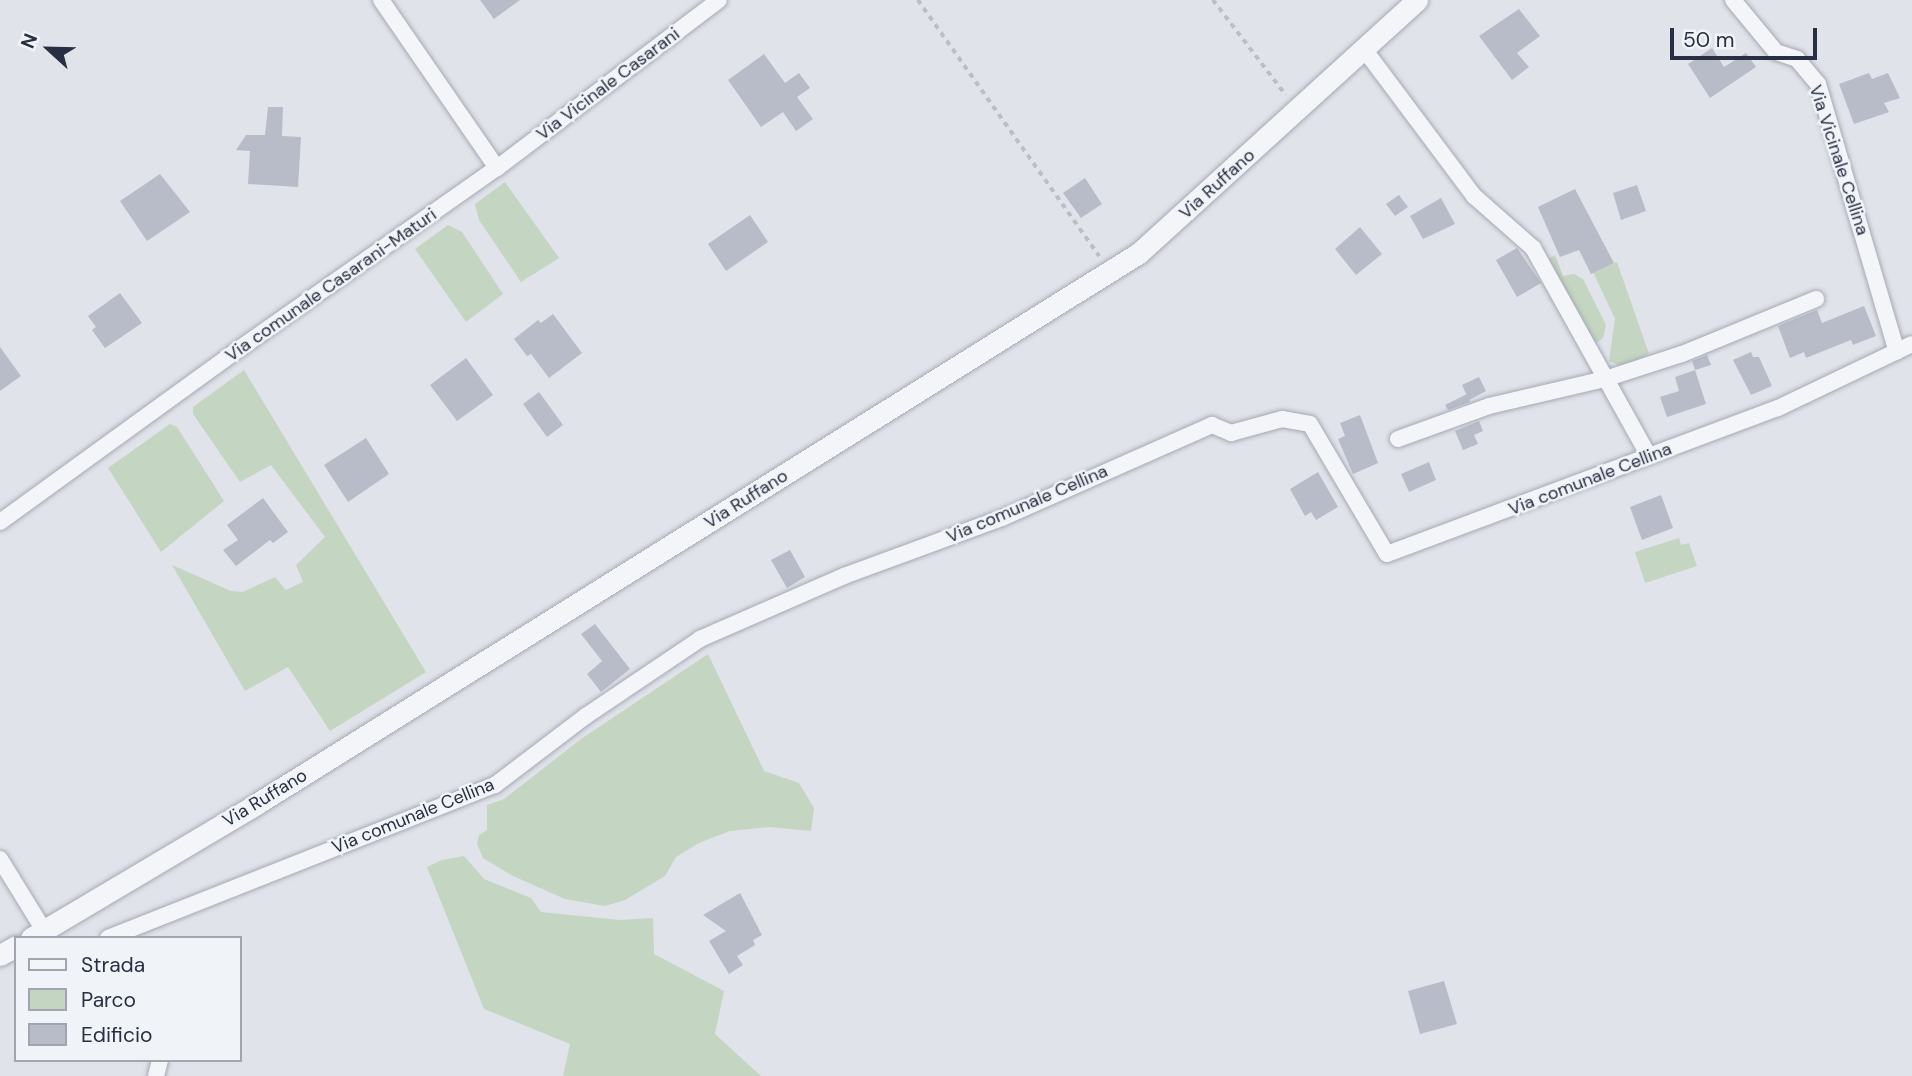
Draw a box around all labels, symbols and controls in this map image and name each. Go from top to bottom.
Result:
north arrow [14,14,84,84]
scale bar [1674,14,1821,58]
street label: Via Vicinale Casarani [532,23,684,145]
text: 50 m [1683,26,1734,54]
text: N [15,30,43,52]
street label: Via Vicinale Cellina [1805,82,1873,238]
street label: Via Ruffano [1175,144,1259,224]
street label: Via comunale Casarani-Maturi [221,204,441,366]
street label: Via comunale Cellina [1505,438,1675,520]
street label: Via comunale Cellina [943,460,1111,548]
street label: Via Ruffano [700,465,792,533]
street label: Via Ruffano [219,764,311,832]
street label: Via comunale Cellina [329,774,497,858]
legend [14,936,242,1062]
text: Strada [81,951,145,979]
text: Parco [81,986,136,1014]
text: Edificio [81,1021,152,1049]

